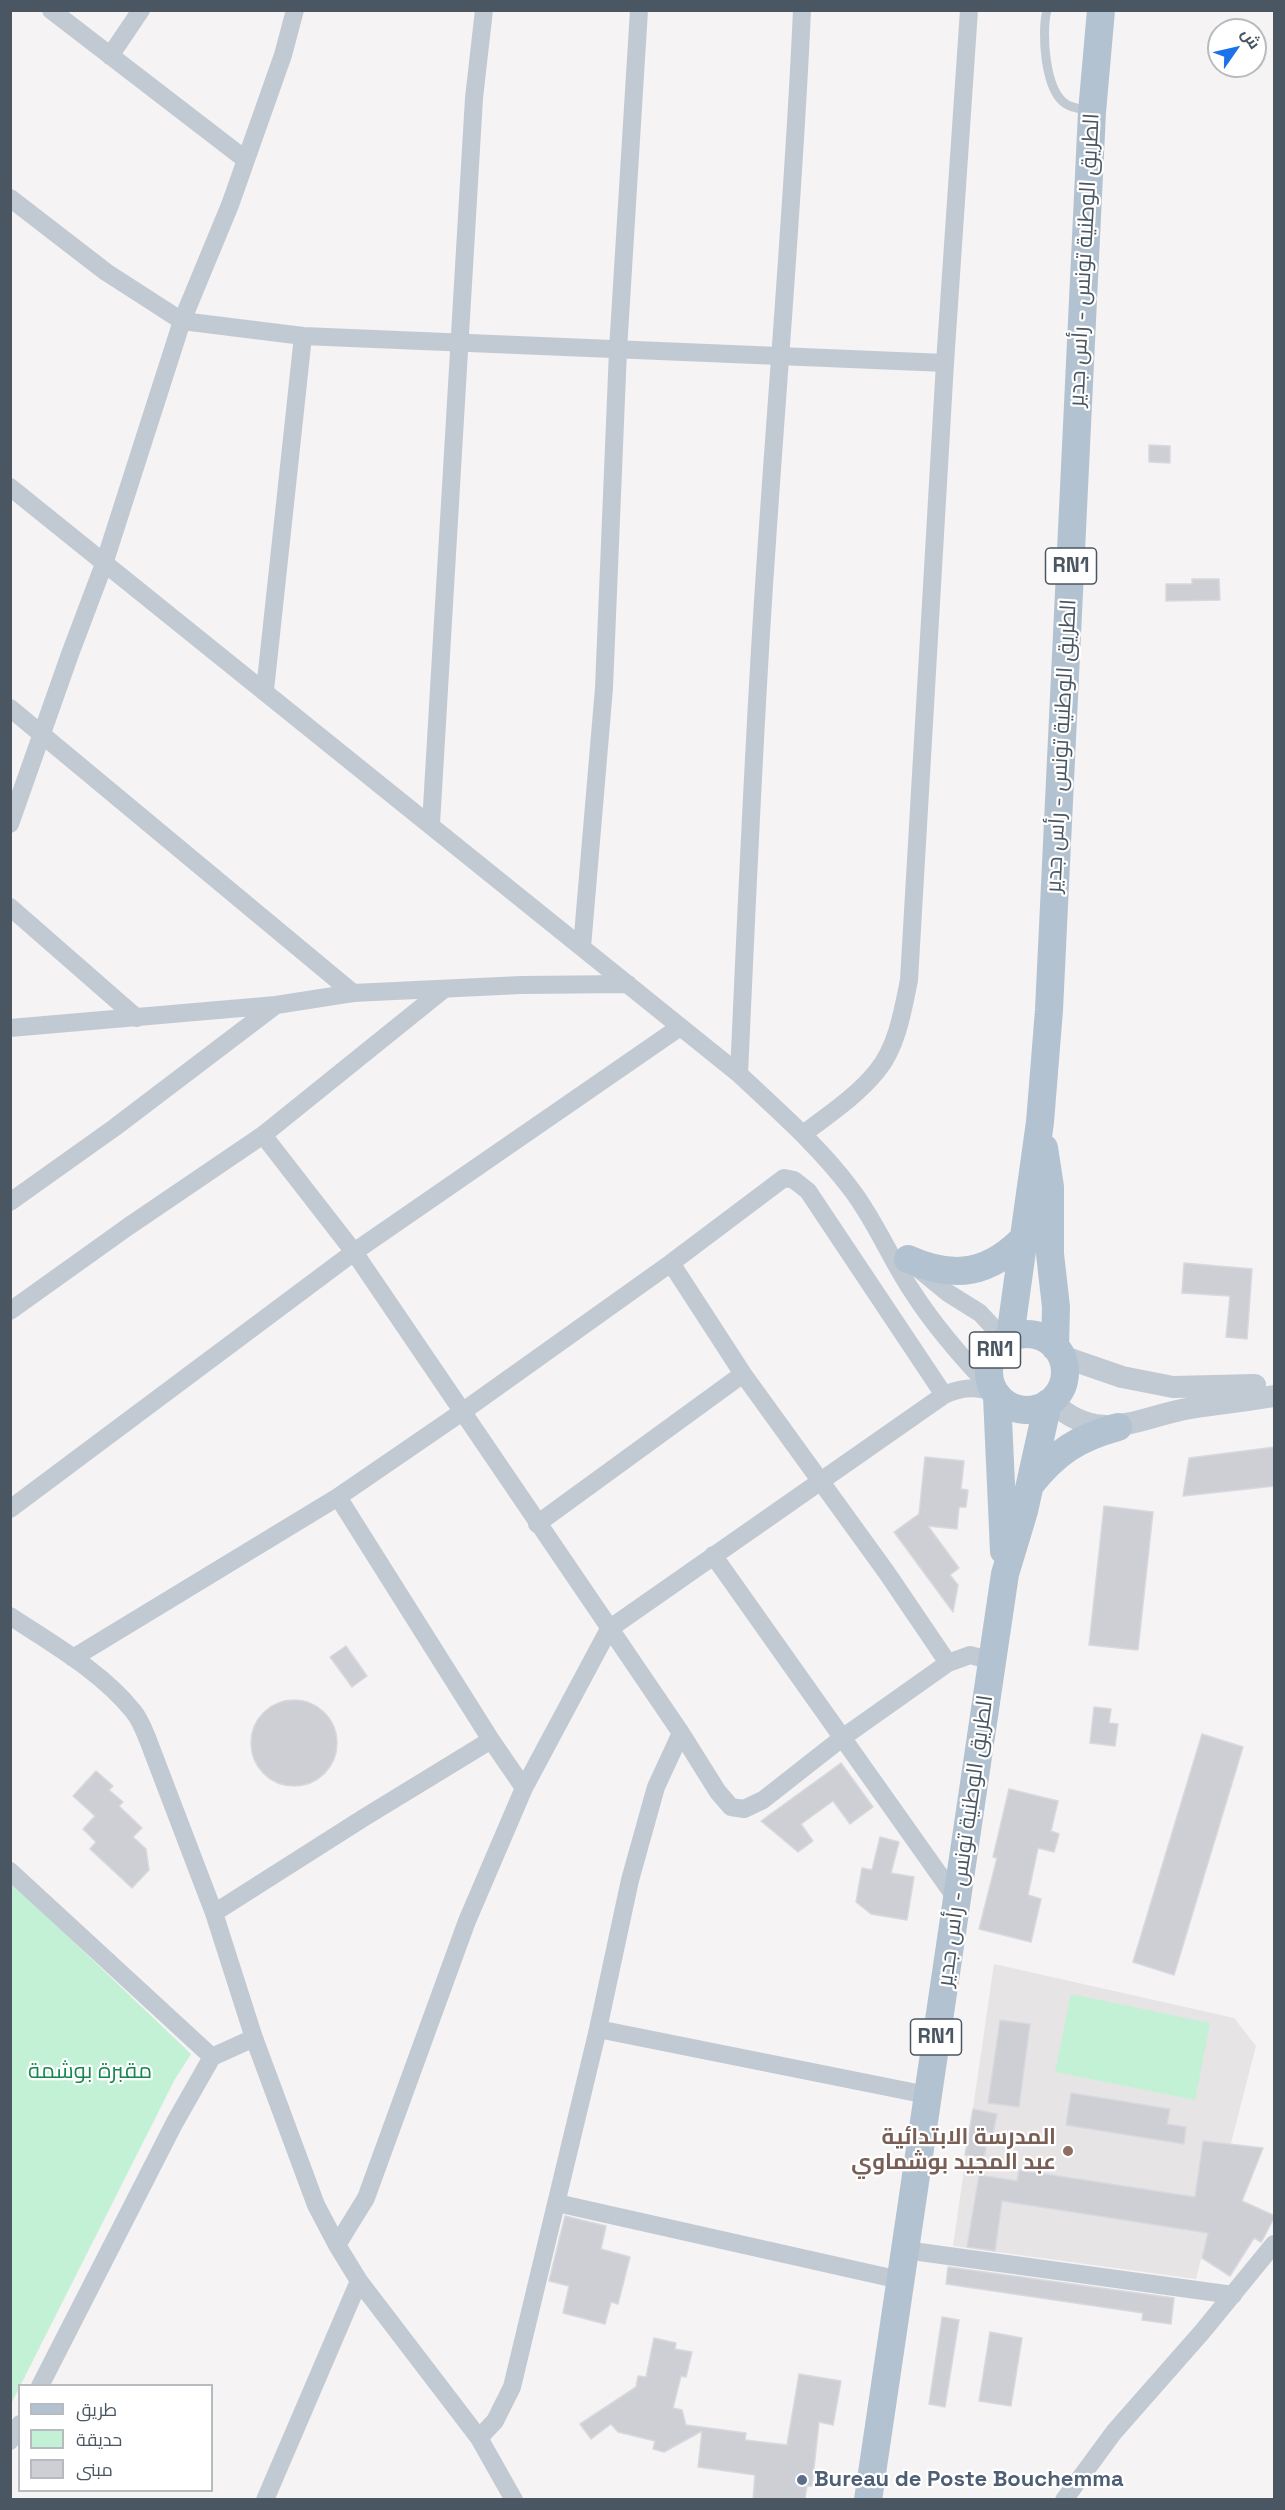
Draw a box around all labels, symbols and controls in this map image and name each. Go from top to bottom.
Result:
north arrow [1207,18,1267,78]
text: ش [1236,24,1265,53]
street label: الطريق الوطنية تونس - رأس جدير [1064,112,1106,408]
road number: RN1 [1046,548,1096,584]
street label: الطريق الوطنية تونس - رأس جدير [1041,598,1083,894]
road number: RN1 [970,1332,1020,1368]
street label: الطريق الوطنية تونس - رأس جدير [932,1694,1000,1988]
road number: RN1 [910,2019,962,2055]
park label: مقبرة بوشمة [28,2059,152,2085]
place label: المدرسة الابتدائية عبد المجيد بوشماوي [851,2125,1056,2176]
marker: المدرسة الابتدائية عبد المجيد بوشماوي [1061,2144,1075,2158]
legend [18,2384,213,2492]
text: طريق [76,2398,117,2421]
text: حديقة [76,2428,122,2451]
text: مبنى [76,2458,113,2481]
place label: Bureau de Poste Bouchemma [814,2467,1124,2493]
marker: Bureau de Poste Bouchemma [795,2473,809,2487]

